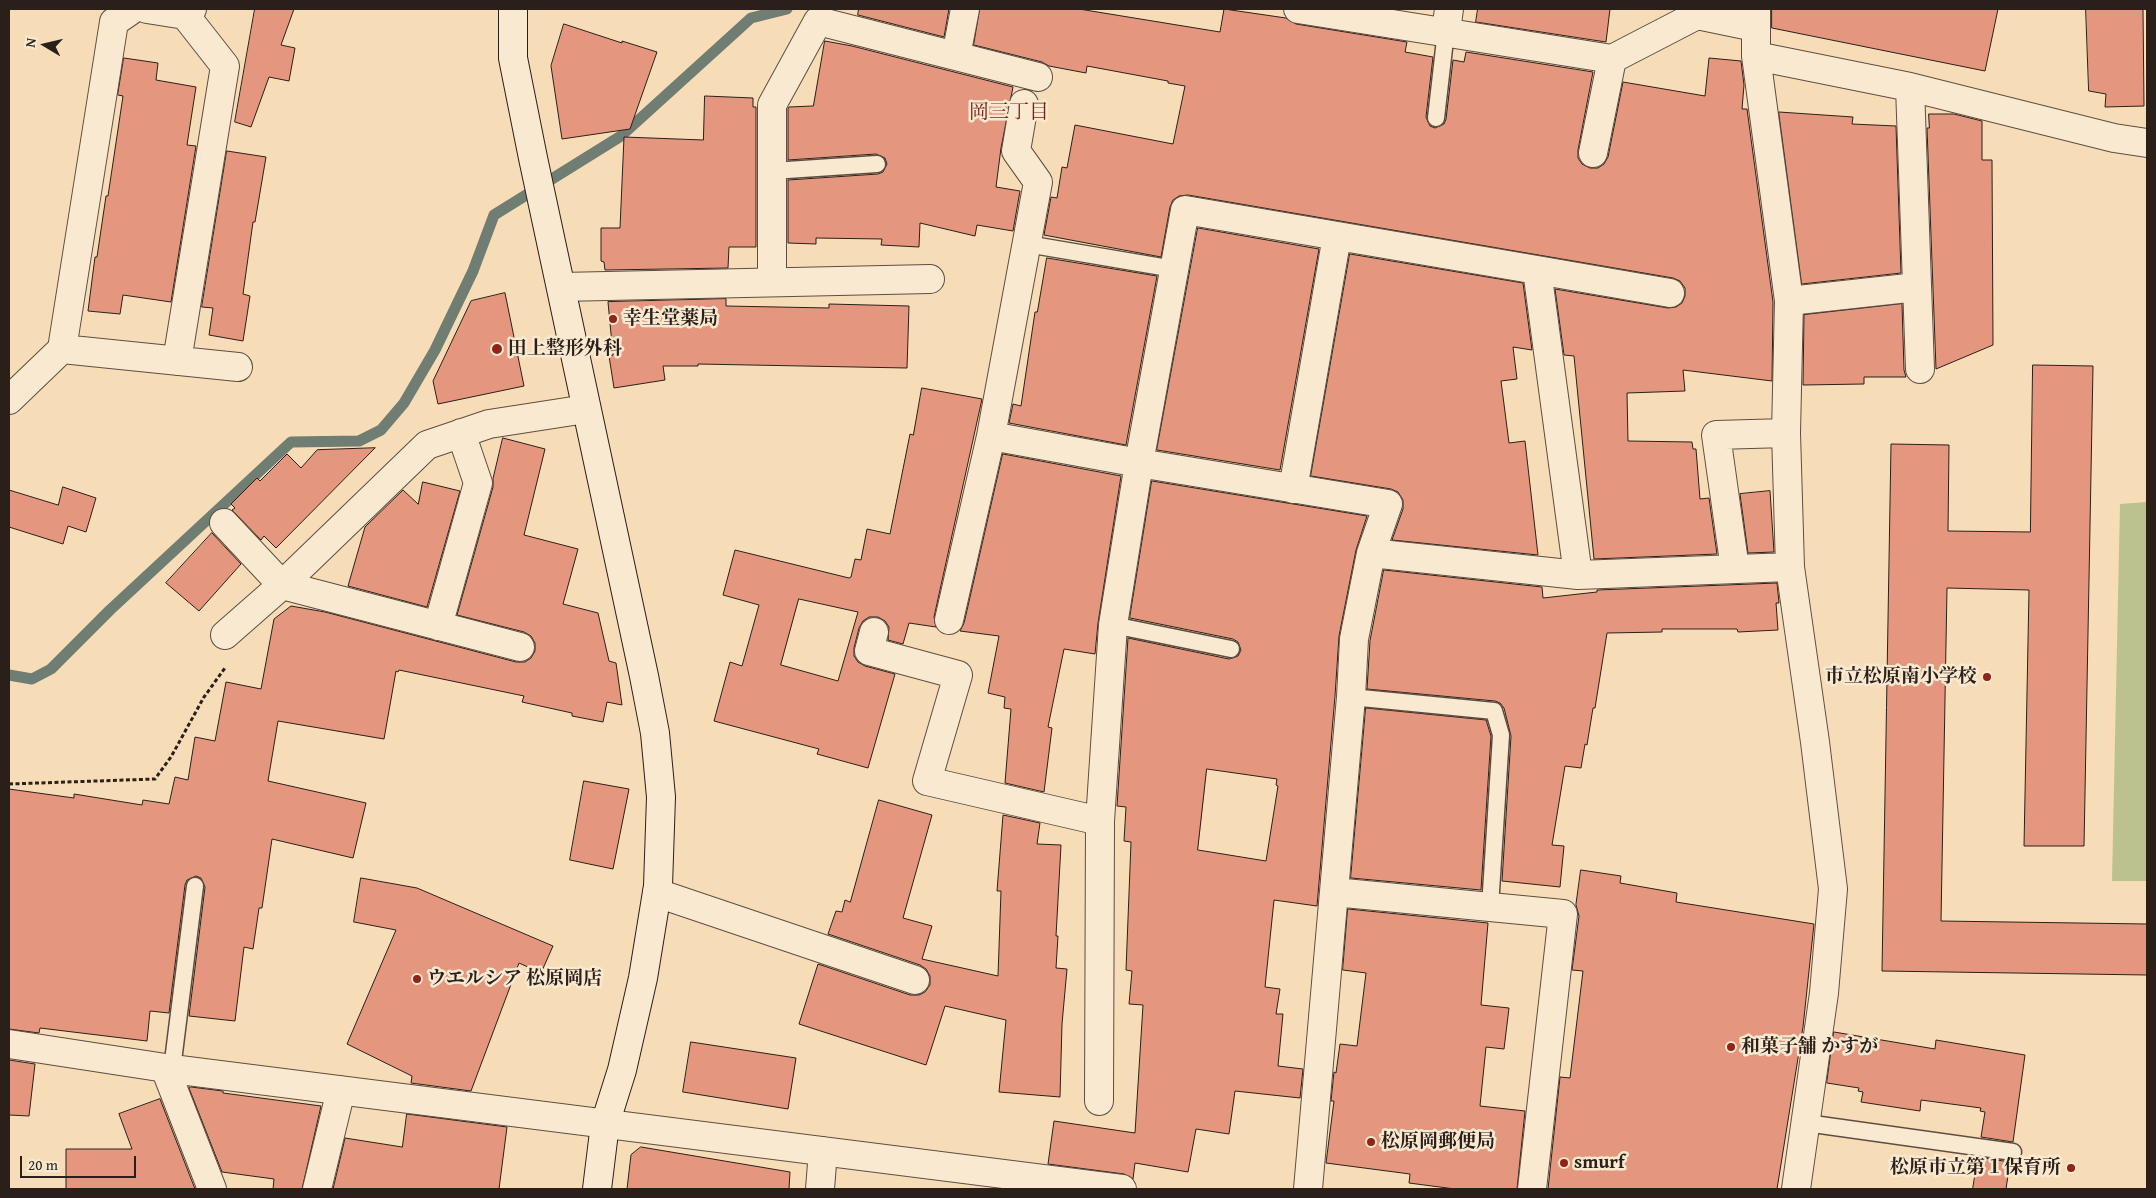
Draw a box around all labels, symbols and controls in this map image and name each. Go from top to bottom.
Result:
north arrow [20,20,70,70]
text: N [20,36,41,49]
district label: 岡三丁目 [969,101,1049,125]
place label: 幸生堂薬局 [623,308,718,330]
marker: 幸生堂薬局 [607,313,619,325]
place label: 田上整形外科 [508,338,622,360]
marker: 田上整形外科 [490,342,504,356]
place label: 市立松原南小学校 [1825,666,1977,688]
marker: 市立松原南小学校 [1981,671,1993,683]
place label: ウエルシア 松原岡店 [427,968,602,990]
marker: ウエルシア 松原岡店 [411,973,423,985]
place label: 和菓子舗 かすが [1741,1036,1878,1058]
marker: 和菓子舗 かすが [1725,1041,1737,1053]
place label: 松原岡郵便局 [1381,1131,1495,1153]
marker: 松原岡郵便局 [1365,1136,1377,1148]
scale bar [22,1146,139,1178]
place label: smurf [1574,1152,1625,1174]
text: 20 m [28,1154,58,1175]
marker: smurf [1558,1157,1570,1169]
place label: 松原市立第１保育所 [1890,1157,2061,1179]
marker: 松原市立第１保育所 [2065,1162,2077,1174]

